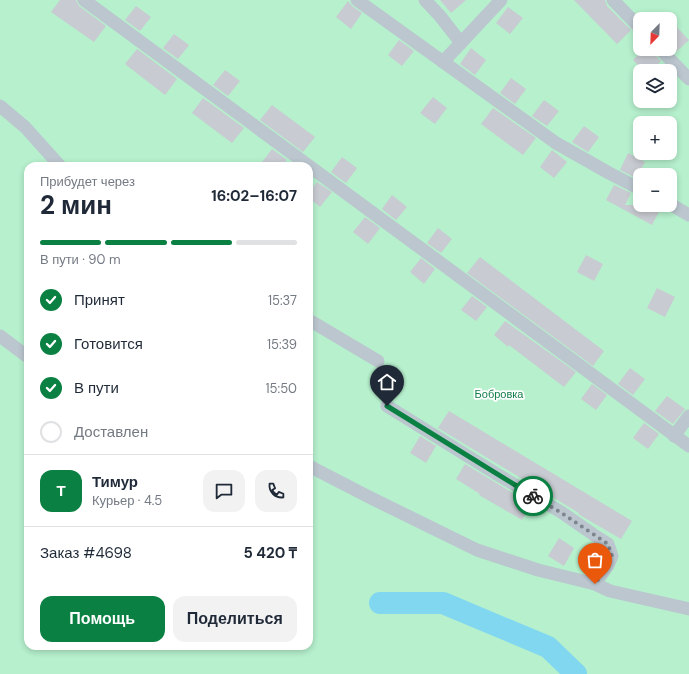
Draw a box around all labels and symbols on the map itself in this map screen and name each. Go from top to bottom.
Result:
north arrow [633,12,677,56]
pin [370,365,404,406]
park label: Бобровка [475,387,524,401]
courier [513,476,553,516]
pin [578,543,612,584]

